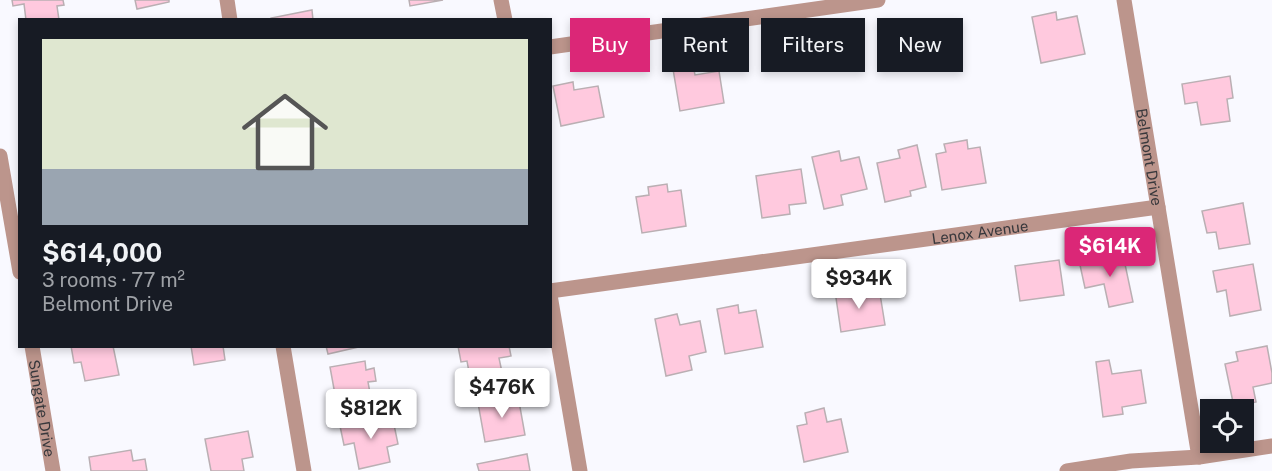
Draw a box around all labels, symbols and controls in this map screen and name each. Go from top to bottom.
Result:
chip: Buy [570,18,650,72]
chip: Rent [662,18,749,72]
chip: Filters [761,18,865,72]
chip: New [877,18,963,72]
icon: home [231,78,339,186]
street label: Belmont Drive [1133,107,1166,207]
street label: Lenox Avenue [931,217,1029,247]
pin: $614K [1068,227,1152,278]
text: $614K [1079,234,1141,258]
text: $614,000 [42,237,162,268]
pin: $934K [817,259,901,310]
text: $934K [825,266,893,290]
text: 3 rooms · 77 m² [42,268,185,292]
text: Belmont Drive [42,292,173,316]
street label: Sungate Drive [26,358,59,458]
pin: $476K [460,368,544,419]
text: $476K [469,375,535,399]
pin: $812K [329,389,413,440]
text: $812K [340,396,402,420]
map controls [1200,399,1254,453]
button: locate [1200,399,1254,453]

